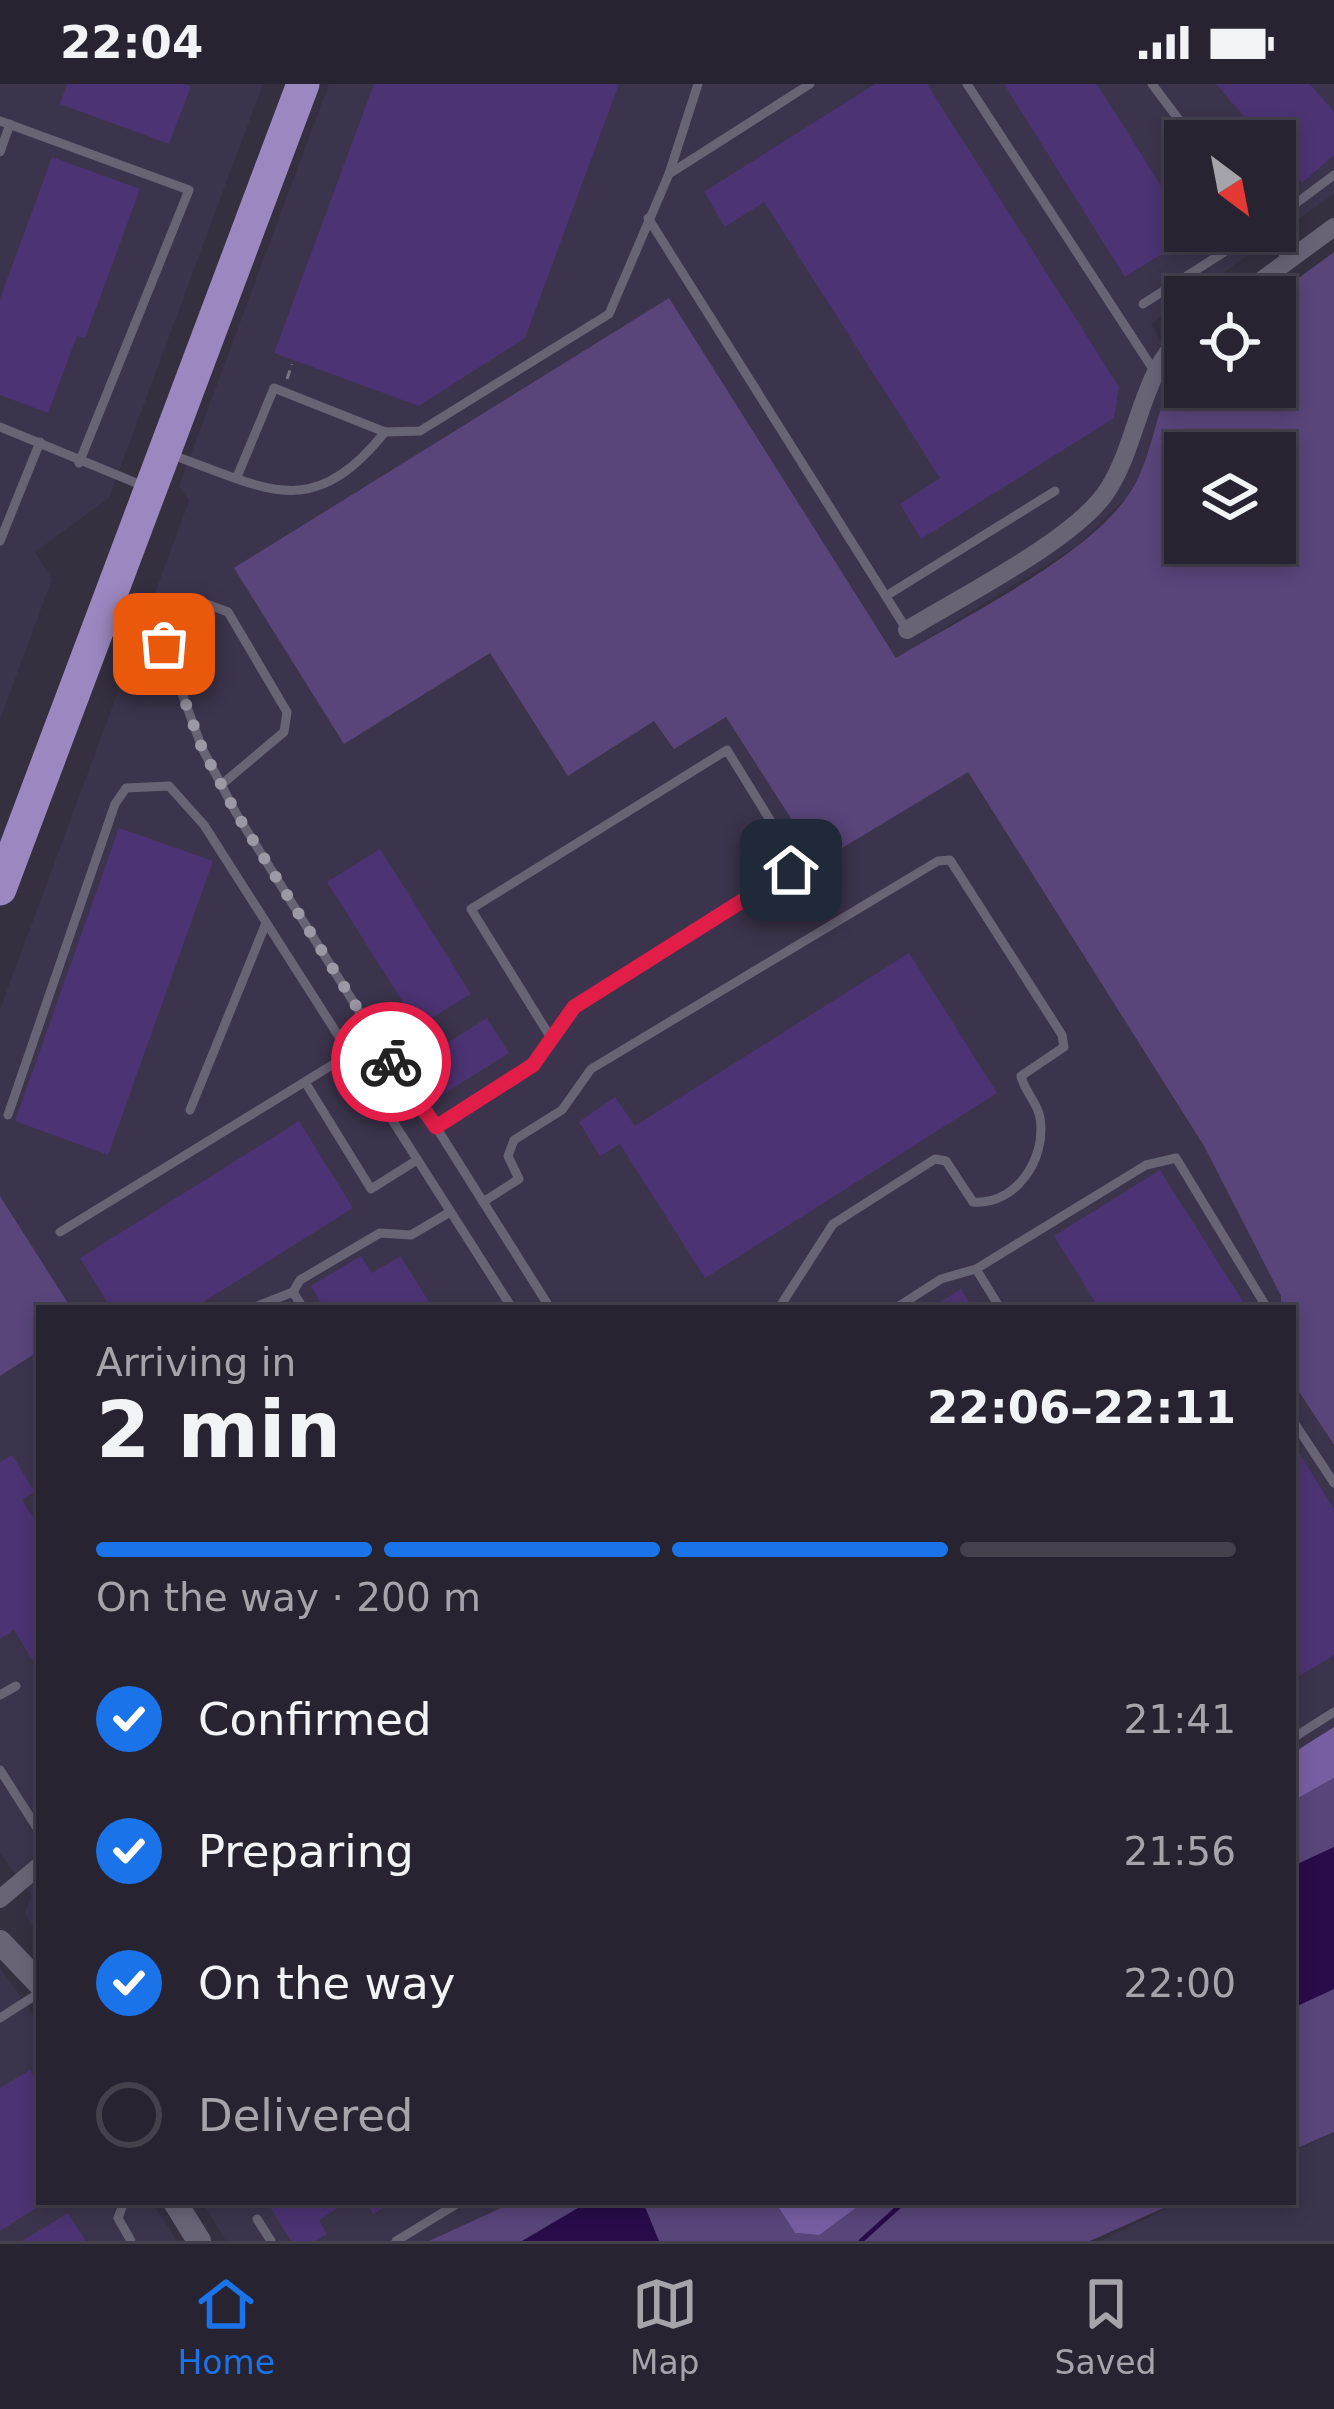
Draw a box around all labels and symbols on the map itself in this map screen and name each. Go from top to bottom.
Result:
north arrow [1164,120,1296,252]
pin [113,593,215,695]
pin [740,819,842,921]
courier [331,1002,451,1122]

